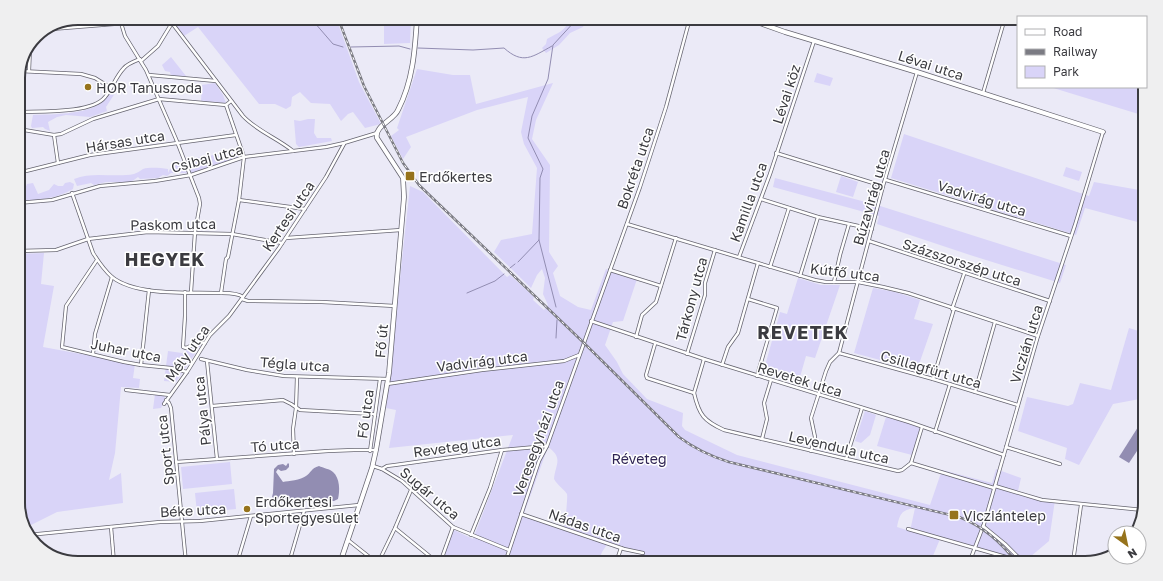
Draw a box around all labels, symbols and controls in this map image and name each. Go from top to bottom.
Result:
legend [1017,16,1147,88]
text: Road [1053,24,1082,39]
text: Railway [1053,44,1098,59]
street label: Lévai utca [896,46,966,84]
street label: Lévai köz [768,62,804,126]
text: Park [1053,64,1079,79]
place label: HOR Tanuszoda [96,79,202,96]
marker: HOR Tanuszoda [83,82,93,92]
street label: Bokréta utca [613,125,657,211]
street label: Hársas utca [84,126,166,156]
street label: Csibaj utca [169,140,245,176]
street label: Búzavirág utca [849,147,893,247]
street label: Kamilla utca [726,160,770,244]
place label: Erdőkertes [419,168,493,185]
marker: Erdőkertes [404,170,416,182]
street label: Vadvirág utca [936,176,1028,220]
street label: Kertesi utca [258,178,318,254]
street label: Paskom utca [130,215,216,233]
street label: Százszorszép utca [900,235,1024,289]
district label: HEGYEK [125,248,205,270]
street label: Tárkony utca [672,255,710,343]
street label: Kútfő utca [809,259,881,285]
street label: Viczián utca [1006,303,1046,385]
street label: Mély utca [161,321,213,385]
district label: REVETEK [757,321,849,343]
street label: Fő út [371,323,391,359]
street label: Juhar utca [89,335,163,365]
street label: Csillagfürt utca [879,346,983,392]
street label: Vadvirág utca [436,347,528,375]
street label: Tégla utca [260,353,330,375]
street label: Revetek utca [756,358,844,400]
street label: Pálya utca [190,376,214,446]
street label: Veresegyházi utca [509,377,567,499]
street label: Fő utca [353,388,377,440]
street label: Sport utca [153,414,177,486]
street label: Levendula utca [787,427,891,467]
street label: Reveteg utca [412,431,502,461]
street label: Tó utca [250,435,300,455]
park label: Réveteg [611,450,667,467]
street label: Sugár utca [397,463,463,523]
place label: Erdőkertesi Sportegyesület [255,493,359,526]
street label: Béke utca [159,500,227,520]
marker: Erdőkertesi Sportegyesület [242,504,252,514]
street label: Nádas utca [546,505,624,545]
place label: Vicziántelep [963,507,1046,524]
marker: Vicziántelep [948,509,960,521]
north arrow [1107,525,1147,565]
text: N [1126,546,1140,562]

